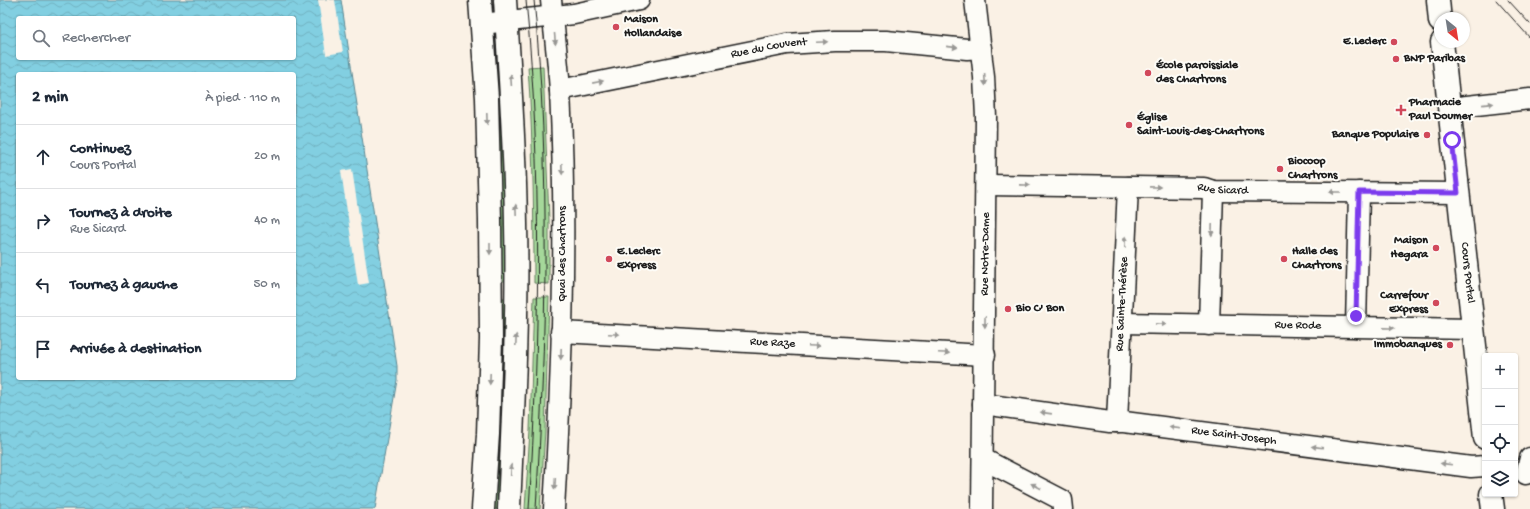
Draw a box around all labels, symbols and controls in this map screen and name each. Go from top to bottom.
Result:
north arrow [1434,12,1470,48]
place label: Maison Hollandaise [624,13,682,41]
search box [16,16,296,60]
marker: Maison Hollandaise [611,22,621,32]
icon: search [30,27,52,49]
text: Rechercher [62,29,130,47]
one-way arrow [551,33,558,45]
place label: E.Leclerc [1342,35,1387,49]
street label: Rue du Couvent [730,36,808,62]
marker: E.Leclerc [1389,37,1399,47]
one-way arrow [816,38,828,45]
one-way arrow [946,44,958,50]
place label: BNP Paribas [1403,52,1466,66]
marker: BNP Paribas [1391,54,1401,64]
place label: École paroissiale des Chartrons [1155,59,1239,87]
marker: École paroissiale des Chartrons [1143,68,1153,78]
one-way arrow [507,74,514,86]
one-way arrow [981,74,988,86]
one-way arrow [592,78,604,84]
text: 2 min [32,88,68,108]
text: À pied · 110 m [205,91,280,106]
place label: Pharmacie Paul Doumer [1408,96,1474,124]
one-way arrow [1482,100,1494,107]
marker: Pharmacie Paul Doumer [1396,105,1406,115]
place label: Église Saint-Louis-des-Chartrons [1136,111,1265,139]
one-way arrow [484,113,491,125]
marker: Église Saint-Louis-des-Chartrons [1124,120,1134,130]
place label: Banque Populaire [1331,128,1420,142]
marker: Banque Populaire [1422,130,1432,140]
route start [1443,131,1461,149]
text: Continuez [70,140,131,158]
icon: ahead [32,146,54,168]
text: 20 m [254,149,280,164]
place label: Biocoop Chartrons [1287,155,1338,183]
text: Cours Portal [70,158,136,173]
one-way arrow [559,163,565,176]
marker: Biocoop Chartrons [1275,164,1285,174]
street label: Rue Sicard [1197,181,1249,199]
one-way arrow [1019,182,1032,188]
one-way arrow [1149,184,1162,190]
one-way arrow [1328,189,1341,195]
one-way arrow [513,203,519,216]
text: Tournez à droite [70,204,172,222]
street label: Quai des Chartrons [556,206,570,302]
icon: right [32,210,54,232]
street label: Rue Notre-Dame [978,211,994,296]
text: 40 m [254,213,280,228]
text: Rue Sicard [70,222,125,237]
one-way arrow [1209,224,1215,237]
place label: Maison Hegara [1391,234,1429,262]
one-way arrow [1122,236,1129,248]
street label: Cours Portal [1457,241,1477,304]
one-way arrow [487,243,493,256]
marker: Maison Hegara [1431,243,1441,253]
place label: E.Leclerc Express [616,245,661,273]
place label: Halle des Chartrons [1291,245,1342,273]
marker: E.Leclerc Express [604,254,614,264]
marker: Halle des Chartrons [1279,254,1289,264]
street label: Rue Sainte-Thérèse [1113,256,1132,352]
icon: left [32,274,54,296]
text: Tournez à gauche [70,276,178,294]
text: 50 m [253,277,280,292]
place label: Carrefour Express [1379,289,1430,317]
marker: Carrefour Express [1431,298,1441,308]
place label: Bio C' Bon [1015,302,1065,316]
marker: Bio C' Bon [1003,304,1013,314]
route end [1347,307,1365,325]
one-way arrow [982,316,988,329]
street label: Rue Rode [1274,319,1322,333]
one-way arrow [1155,321,1168,327]
one-way arrow [1383,324,1395,331]
one-way arrow [608,331,620,338]
one-way arrow [513,333,519,346]
street label: Rue Raze [750,335,797,352]
icon: arrive [32,338,54,360]
place label: Immobanques [1374,338,1443,352]
text: Arrivée à destination [70,340,201,358]
marker: Immobanques [1445,340,1455,350]
one-way arrow [808,342,820,349]
one-way arrow [558,348,564,361]
one-way arrow [938,349,950,356]
map controls [1482,353,1518,497]
button: + [1482,353,1518,389]
one-way arrow [487,373,493,386]
button: − [1482,389,1518,425]
one-way arrow [1040,410,1052,416]
street label: Rue Saint-Joseph [1190,424,1278,449]
one-way arrow [1169,425,1181,431]
button: locate [1482,425,1518,461]
one-way arrow [1311,444,1323,450]
one-way arrow [1440,461,1452,467]
button: layers [1482,461,1518,497]
one-way arrow [507,464,514,476]
one-way arrow [552,478,559,490]
one-way arrow [1030,483,1041,490]

